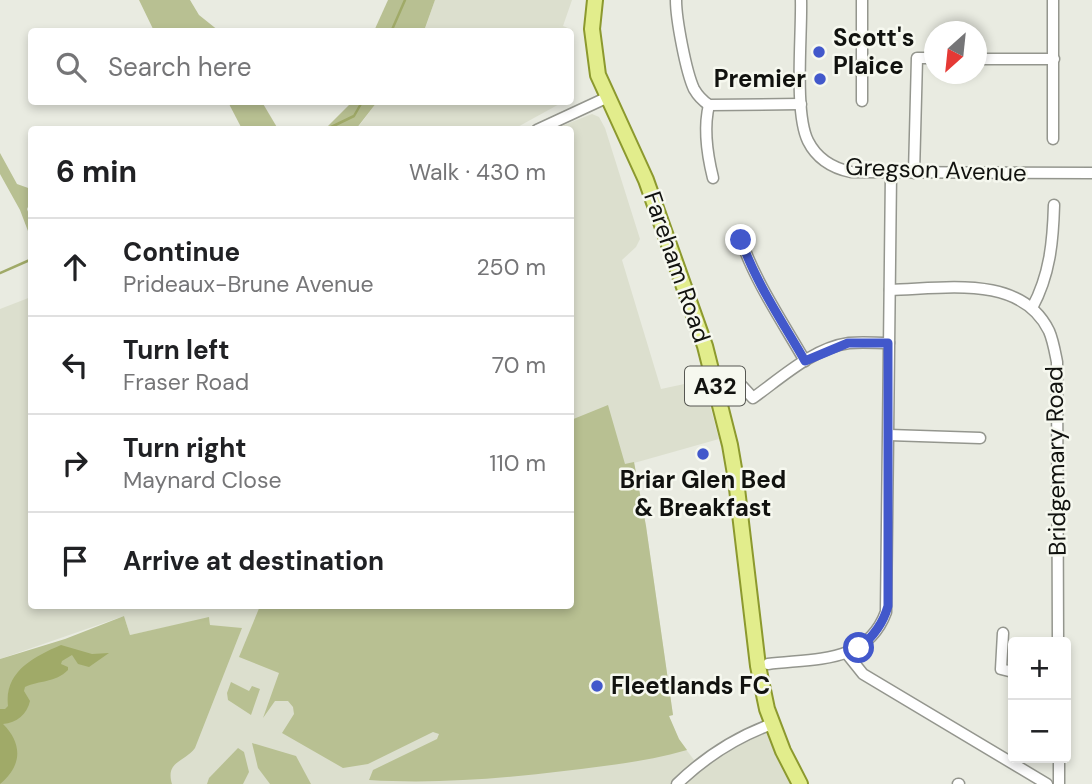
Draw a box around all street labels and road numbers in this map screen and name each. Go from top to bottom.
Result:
street label: Gregson Avenue [845,151,1027,188]
street label: Fareham Road [637,187,718,346]
road number: A32 [685,366,745,406]
street label: Bridgemary Road [1038,366,1073,556]

